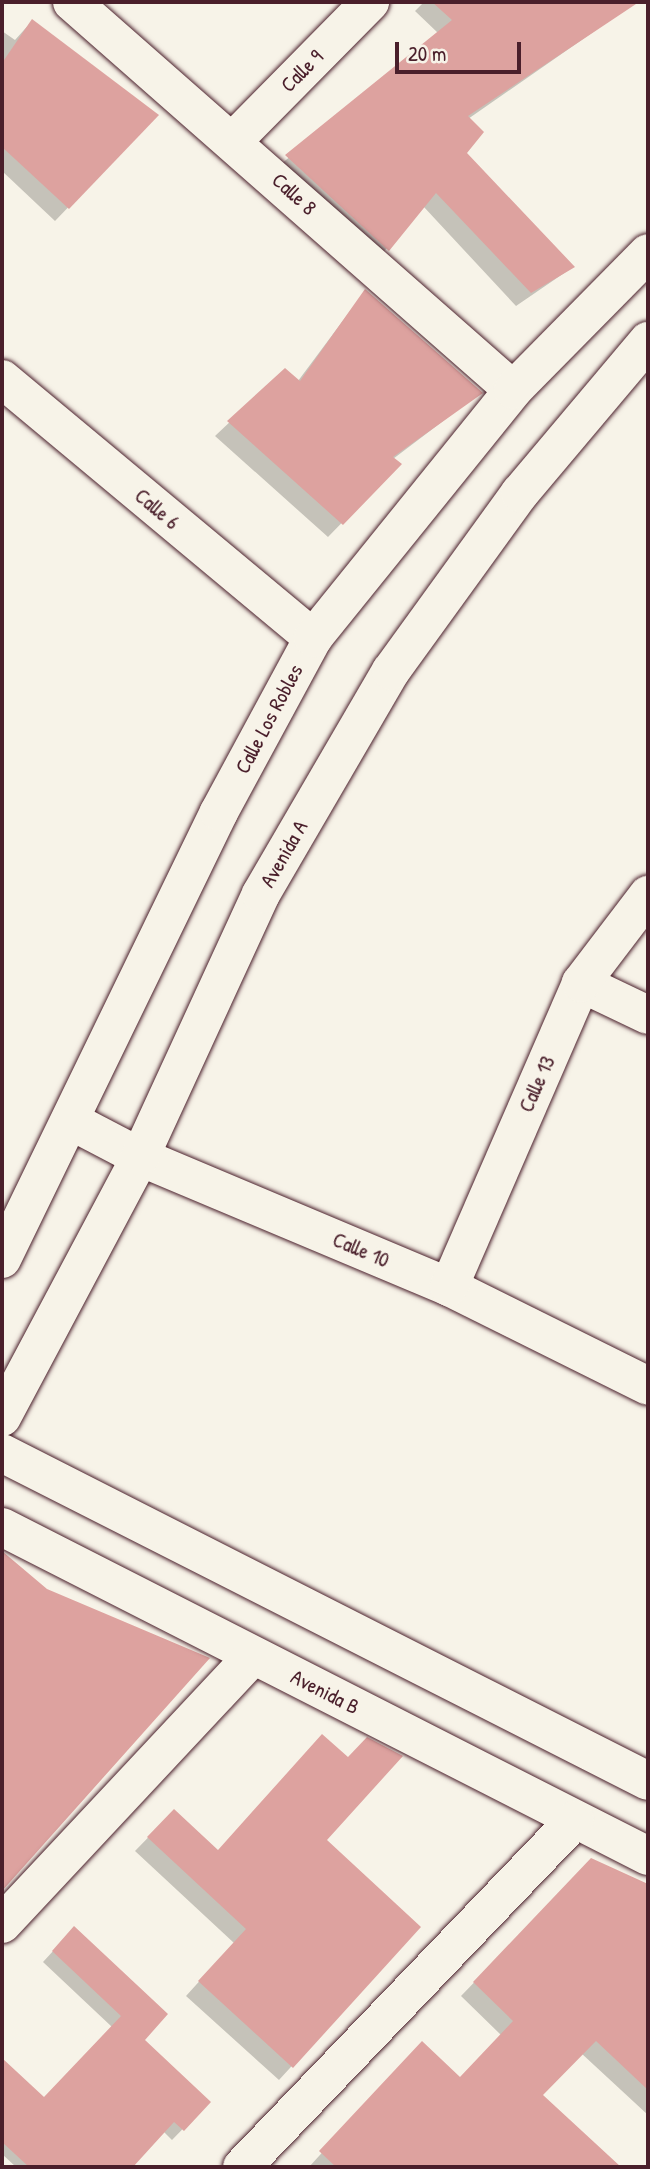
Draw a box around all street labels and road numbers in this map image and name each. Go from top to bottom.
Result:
street label: Calle 9 [276,45,328,97]
street label: Calle 8 [267,168,321,220]
street label: Calle 6 [130,483,184,535]
street label: Calle Los Robles [230,660,308,778]
street label: Avenida A [255,816,313,892]
street label: Calle 13 [513,1052,561,1116]
street label: Calle 10 [329,1227,393,1273]
street label: Avenida B [287,1664,363,1720]

